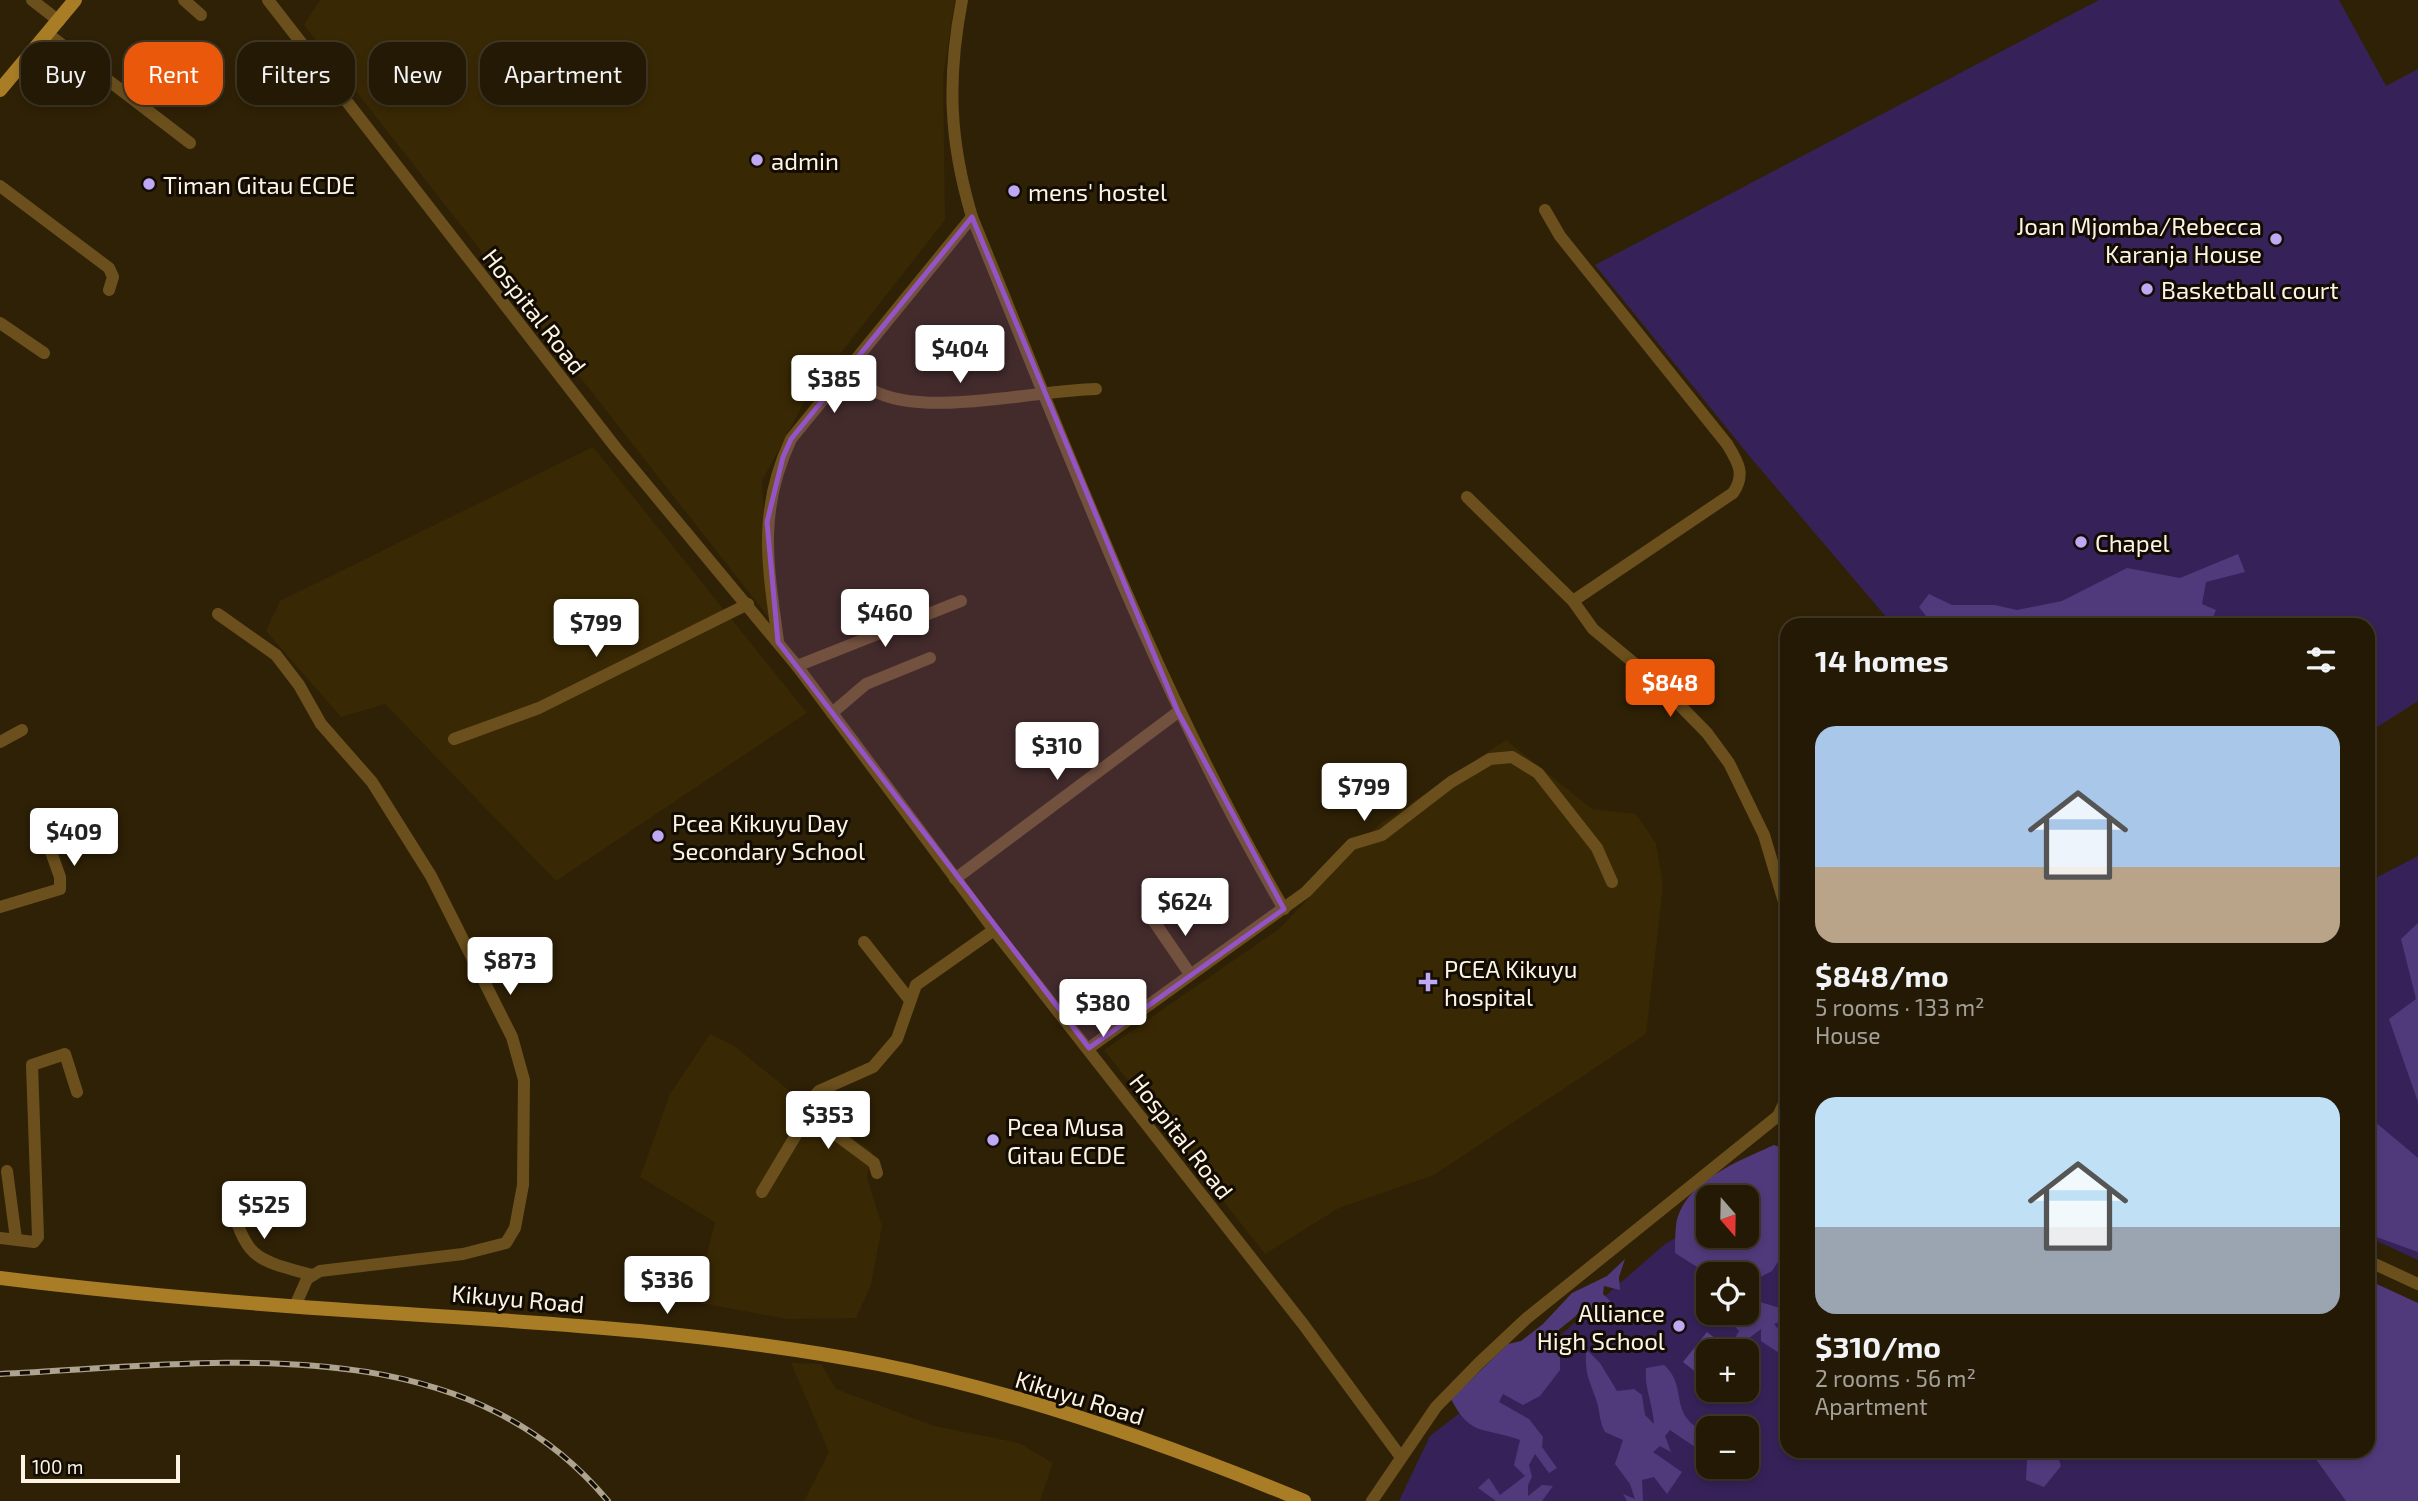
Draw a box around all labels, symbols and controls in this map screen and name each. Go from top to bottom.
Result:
chip: Buy [21,42,110,105]
chip: Rent [124,42,223,105]
chip: Filters [237,42,355,105]
chip: New [369,42,466,105]
chip: Apartment [480,42,646,105]
place label: admin [771,146,839,175]
marker: admin [749,152,765,168]
place label: Timan Gitau ECDE [163,170,355,199]
marker: Timan Gitau ECDE [141,176,157,192]
place label: mens' hostel [1028,177,1167,206]
marker: mens' hostel [1006,183,1022,199]
place label: Joan Mjomba/Rebecca Karanja House [2016,211,2262,268]
marker: Joan Mjomba/Rebecca Karanja House [2268,231,2284,247]
street label: Hospital Road [477,242,593,380]
place label: Basketball court [2161,275,2339,304]
marker: Basketball court [2139,281,2155,297]
pin: $404 [919,326,1001,385]
text: $404 [931,334,989,362]
pin: $385 [793,356,875,415]
text: $385 [807,364,861,392]
place label: Chapel [2095,528,2170,557]
marker: Chapel [2073,534,2089,550]
pin: $460 [844,590,926,649]
text: $460 [857,598,913,626]
pin: $799 [555,600,637,659]
text: $799 [570,608,622,636]
icon: filters [2302,641,2340,679]
text: 14 homes [1815,642,1949,678]
pin: $848 [1629,660,1711,719]
text: $848 [1642,668,1698,696]
pin: $310 [1016,722,1098,782]
text: $310 [1032,731,1082,759]
pin: $799 [1323,764,1405,823]
text: $799 [1338,772,1390,800]
icon: home [2015,772,2141,898]
pin: $409 [33,808,115,868]
place label: Pcea Kikuyu Day Secondary School [672,808,865,865]
text: $409 [46,817,102,845]
marker: Pcea Kikuyu Day Secondary School [650,828,666,844]
pin: $624 [1144,878,1226,938]
text: $624 [1158,887,1212,915]
pin: $873 [469,937,551,997]
text: $873 [484,946,536,974]
place label: PCEA Kikuyu hospital [1444,954,1577,1011]
text: $848/mo [1815,957,1949,993]
marker: PCEA Kikuyu hospital [1418,972,1438,992]
pin: $380 [1062,979,1144,1039]
text: $380 [1075,988,1131,1016]
text: 5 rooms · 133 m² [1815,993,1985,1021]
text: House [1815,1021,1881,1049]
street label: Hospital Road [1124,1067,1240,1205]
pin: $353 [787,1092,869,1151]
text: $353 [802,1100,854,1128]
place label: Pcea Musa Gitau ECDE [1007,1112,1126,1169]
marker: Pcea Musa Gitau ECDE [985,1132,1001,1148]
icon: home [2015,1143,2141,1269]
pin: $525 [223,1182,305,1241]
north arrow [1696,1185,1759,1248]
map controls [1696,1185,1759,1479]
text: $525 [238,1190,290,1218]
pin: $336 [626,1256,708,1316]
button: locate [1696,1262,1759,1325]
text: $336 [641,1265,694,1293]
street label: Kikuyu Road [450,1278,586,1318]
place label: Alliance High School [1537,1298,1665,1355]
marker: Alliance High School [1671,1318,1687,1334]
text: $310/mo [1815,1328,1941,1364]
button: + [1696,1339,1759,1402]
street label: Kikuyu Road [1012,1364,1148,1430]
text: 2 rooms · 56 m² [1815,1364,1976,1392]
text: Apartment [1815,1392,1928,1420]
button: − [1696,1416,1759,1479]
scale bar [21,1452,180,1484]
text: 100 m [32,1455,83,1478]

